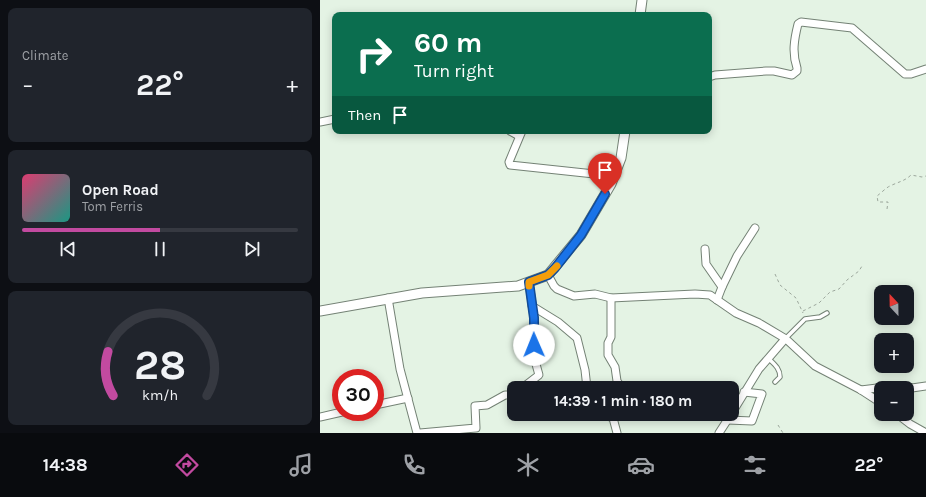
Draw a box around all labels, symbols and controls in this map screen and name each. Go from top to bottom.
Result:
text: 60 m [414,26,482,59]
icon: right [348,28,400,80]
text: Climate [22,48,68,63]
text: Turn right [414,60,494,82]
text: 22° [136,67,184,103]
text: − [22,72,34,98]
text: + [286,72,298,98]
icon: arrive [389,104,411,126]
text: Then [348,106,381,124]
pin [588,153,622,194]
icon: arrive [594,159,616,181]
text: Open Road [82,181,159,199]
text: Tom Ferris [82,199,143,214]
icon: previous [57,238,79,260]
icon: pause [149,238,171,260]
icon: next [241,238,263,260]
north arrow [874,285,914,325]
map controls [874,285,914,421]
position arrow [513,324,555,366]
button: + [874,333,914,373]
text: 28 [134,341,186,389]
speed limit sign: 30 [332,369,384,421]
button: − [874,381,914,421]
text: km/h [142,387,178,404]
text: 14:39 · 1 min · 180 m [554,392,692,410]
icon: directions [173,451,201,479]
icon: music [287,451,315,479]
icon: phone [400,451,428,479]
icon: climate [514,451,542,479]
icon: car [627,451,655,479]
icon: filters [741,451,769,479]
text: 14:38 [43,454,88,476]
text: 22° [854,454,883,476]

